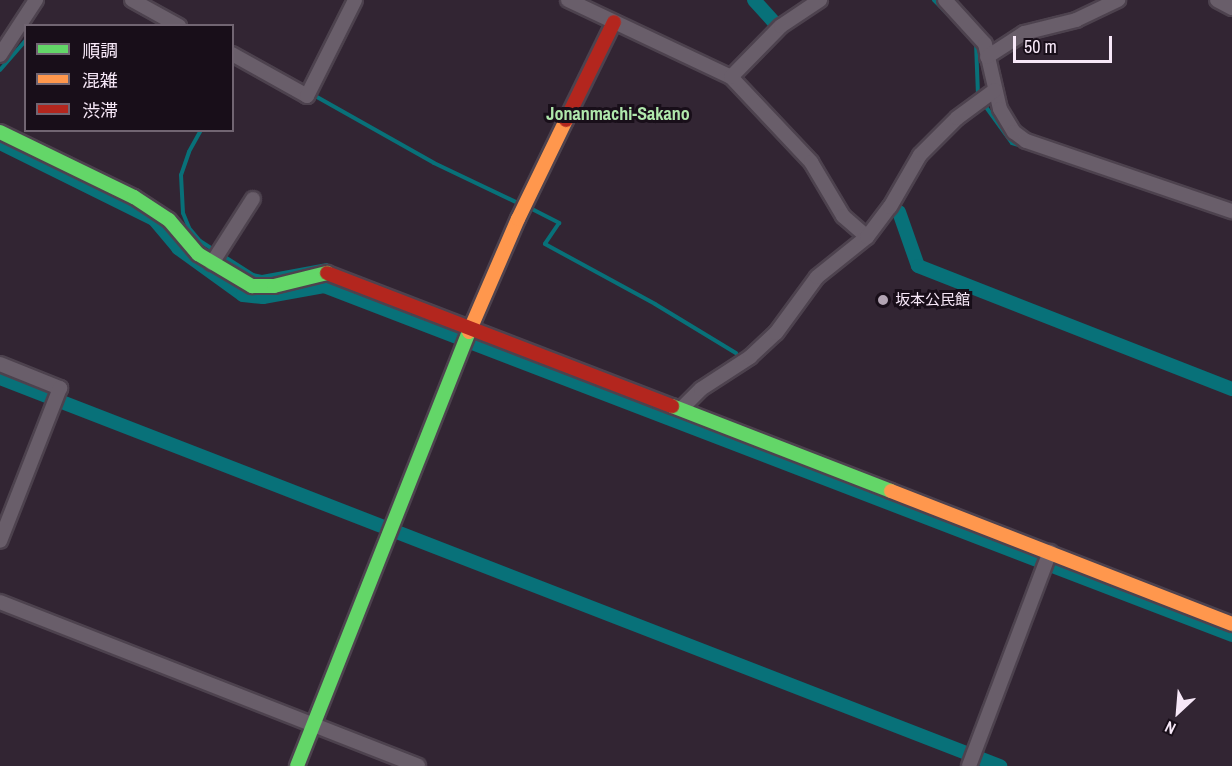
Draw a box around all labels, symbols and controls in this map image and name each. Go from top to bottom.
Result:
legend [24,24,234,132]
scale bar [1016,24,1115,62]
text: 50 m [1024,34,1057,59]
text: 順調 [82,38,118,63]
text: 混雑 [82,68,118,93]
text: 渋滞 [82,98,118,123]
district label: Jonanmachi-Sakano [546,103,690,125]
place label: 坂本公民館 [895,291,970,309]
marker: 坂本公民館 [876,293,890,307]
north arrow [1148,682,1208,742]
text: N [1161,716,1179,740]

